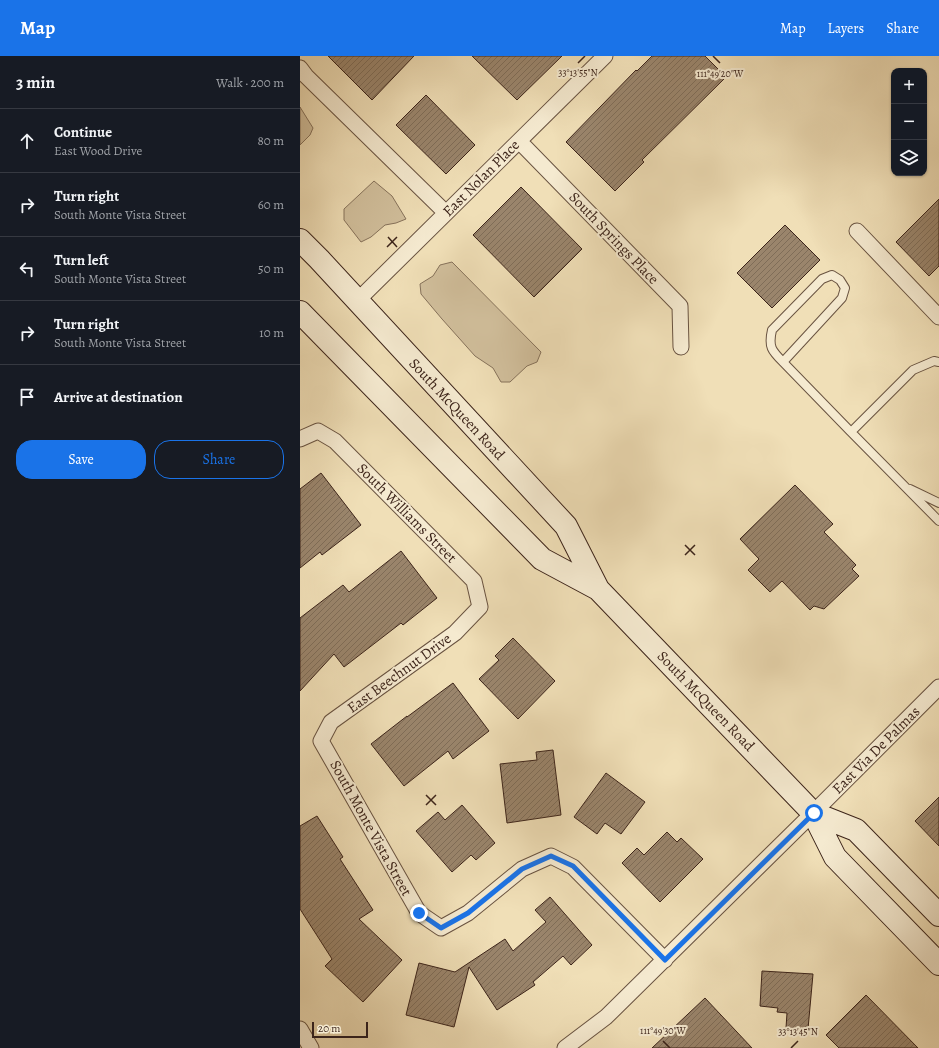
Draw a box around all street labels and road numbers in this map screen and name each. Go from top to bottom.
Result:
street label: East Nolan Place [438,135,524,221]
street label: South Springs Place [565,187,664,289]
street label: South McQueen Road [405,354,510,465]
street label: South Williams Street [353,459,461,567]
street label: East Beechnut Drive [343,628,455,718]
street label: South McQueen Road [653,646,760,756]
street label: East Via De Palmas [828,702,924,798]
street label: South Monte Vista Street [325,756,417,900]

